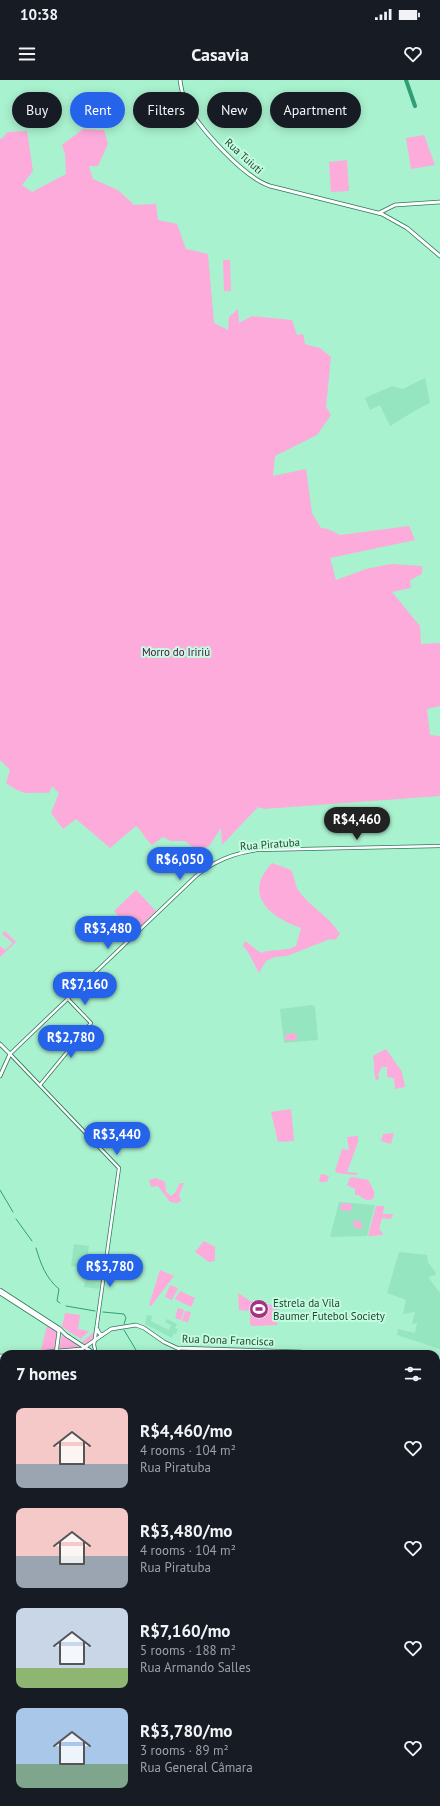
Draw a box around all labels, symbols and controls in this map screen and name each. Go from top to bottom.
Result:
text: 10:38 [20,5,58,24]
icon: menu [16,43,38,65]
text: Casavia [191,43,249,66]
icon: heart [402,43,424,65]
chip: Buy [12,92,62,128]
chip: Rent [70,92,125,128]
chip: Filters [133,92,199,128]
chip: New [207,92,262,128]
chip: Apartment [270,92,361,128]
street label: Rua Tuiuti [222,135,266,177]
park label: Morro do Iririú [142,645,210,659]
pin: R$4,460 [320,807,394,841]
text: R$4,460 [333,811,381,828]
street label: Rua Piratuba [240,835,300,853]
pin: R$6,050 [143,847,217,881]
text: R$6,050 [156,851,204,868]
pin: R$3,480 [71,916,145,950]
text: R$3,480 [84,920,132,937]
pin: R$7,160 [48,972,122,1006]
text: R$7,160 [62,976,108,993]
pin: R$2,780 [34,1025,108,1059]
text: R$2,780 [47,1029,95,1046]
pin: R$3,440 [80,1122,154,1156]
text: R$3,440 [93,1126,141,1143]
pin: R$3,780 [73,1254,147,1288]
text: R$3,780 [86,1258,134,1275]
place label: Estrela da Vila Baumer Futebol Society [273,1296,386,1323]
sports icon: Estrela da Vila Baumer Futebol Society [248,1298,270,1320]
street label: Rua Dona Francisca [182,1331,274,1349]
text: 7 homes [16,1363,77,1385]
icon: filters [402,1363,424,1385]
text: R$4,460/mo [140,1420,232,1442]
icon: home [48,1424,96,1472]
icon: heart [402,1437,424,1459]
text: 4 rooms · 104 m² [140,1442,236,1459]
text: Rua Piratuba [140,1459,211,1476]
text: R$3,480/mo [140,1520,232,1542]
icon: home [48,1524,96,1572]
icon: heart [402,1537,424,1559]
text: 4 rooms · 104 m² [140,1542,236,1559]
text: Rua Piratuba [140,1559,211,1576]
text: R$7,160/mo [140,1620,230,1642]
icon: home [48,1624,96,1672]
icon: heart [402,1637,424,1659]
text: 5 rooms · 188 m² [140,1642,236,1659]
text: Rua Armando Salles [140,1659,251,1676]
text: R$3,780/mo [140,1720,232,1742]
icon: home [48,1724,96,1772]
icon: heart [402,1737,424,1759]
text: 3 rooms · 89 m² [140,1742,229,1759]
text: Rua General Câmara [140,1759,253,1776]

